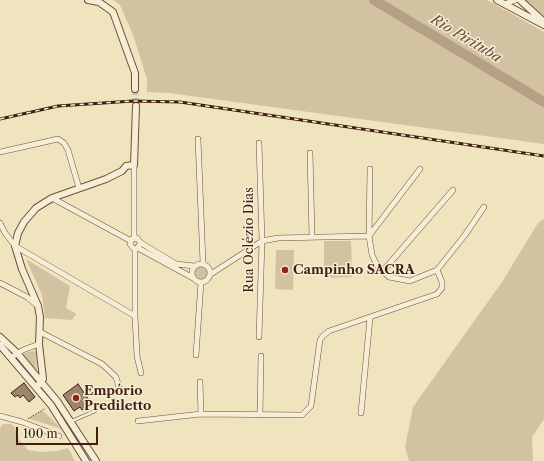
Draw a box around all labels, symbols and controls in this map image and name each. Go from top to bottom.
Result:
water label: Rio Pirituba [428,11,504,67]
street label: Rua Oclézio Dias [241,187,257,293]
place label: Campinho SACRA [293,262,415,278]
marker: Campinho SACRA [280,265,290,275]
place label: Empório Prediletto [84,383,151,414]
marker: Empório Prediletto [71,393,81,403]
scale bar [18,419,100,445]
text: 100 m [23,426,58,441]

